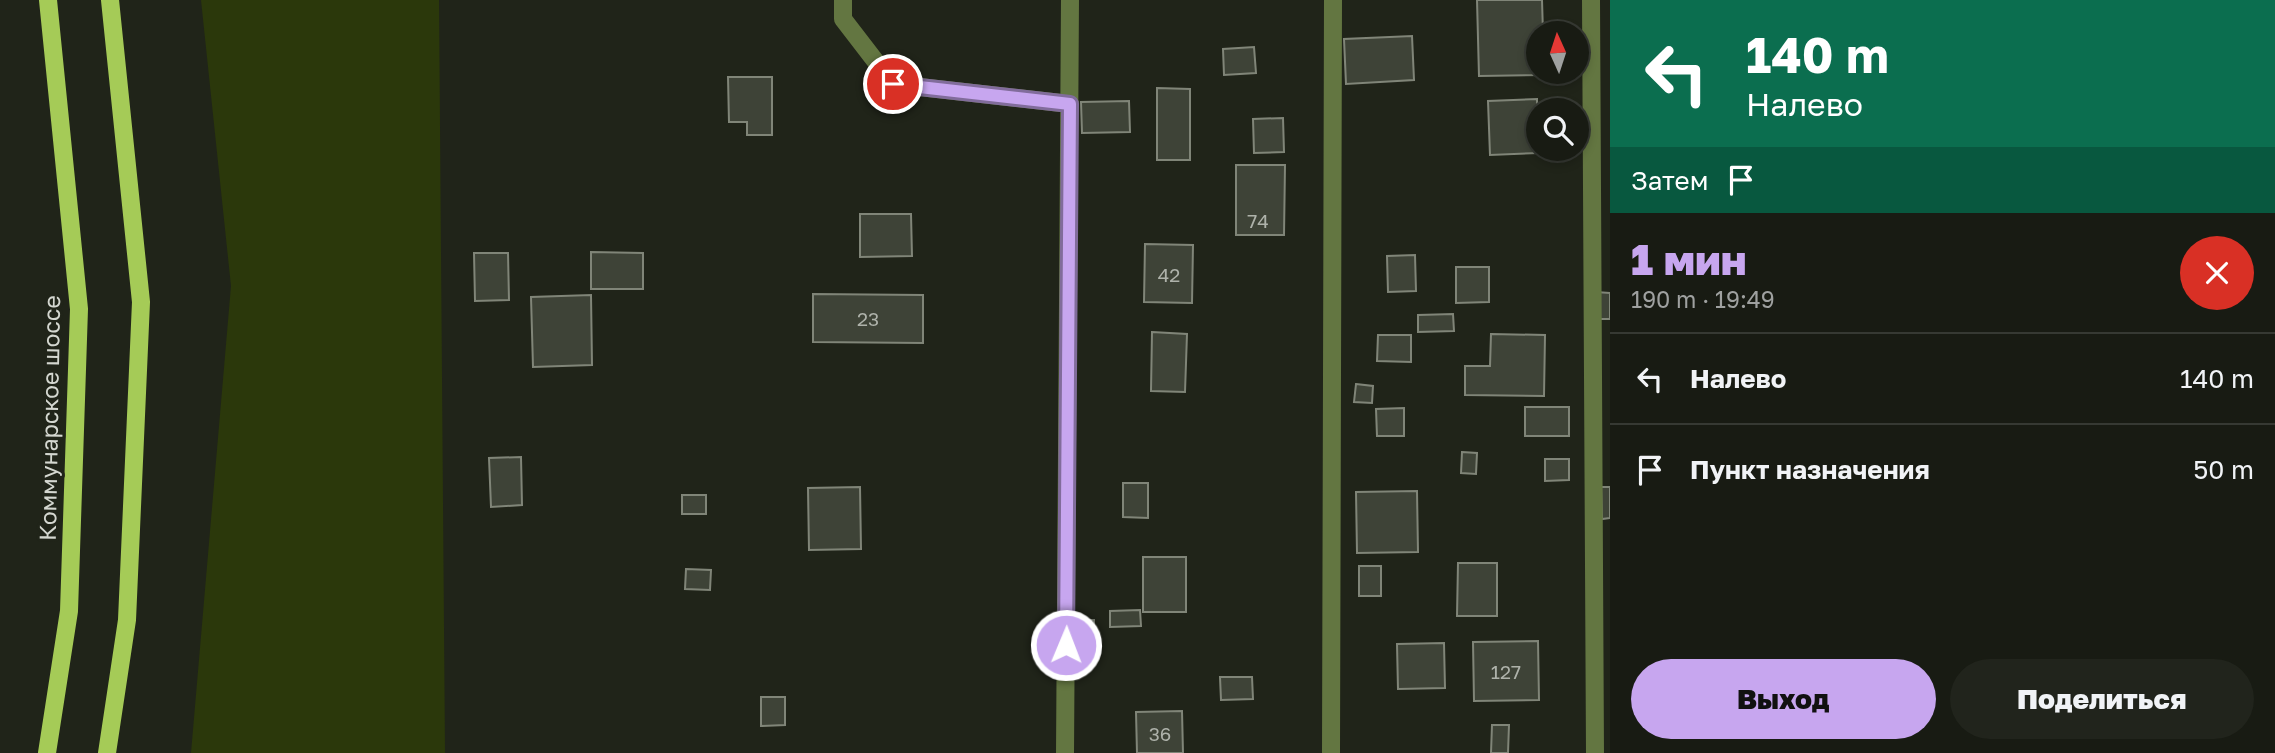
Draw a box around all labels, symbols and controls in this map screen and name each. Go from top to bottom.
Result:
north arrow [1526,21,1589,84]
map controls [1526,21,1589,161]
text: 140 m [1746,25,1889,84]
icon: left [1631,28,1722,119]
pin [863,54,923,114]
icon: arrive [874,65,912,103]
text: Налево [1746,85,1863,123]
button: search [1526,98,1589,161]
icon: arrive [1722,161,1760,199]
text: Затем [1631,165,1708,196]
house number: 74 [1247,209,1269,232]
text: 1 мин [1631,234,1747,284]
button: close [2180,236,2254,310]
house number: 42 [1158,263,1180,286]
text: 190 m · 19:49 [1631,285,1775,313]
street label: Коммунарское шоссе [33,295,65,541]
house number: 23 [857,307,879,330]
icon: left [1631,360,1669,398]
text: Налево [1690,363,1786,394]
text: 140 m [2180,363,2254,394]
icon: arrive [1631,451,1669,489]
text: Пункт назначения [1690,454,1930,485]
text: 50 m [2193,454,2254,485]
position arrow [1029,608,1103,682]
button: Выход [1631,659,1936,739]
button: Поделиться [1950,659,2254,739]
house number: 127 [1491,660,1521,683]
house number: 36 [1149,722,1171,745]

